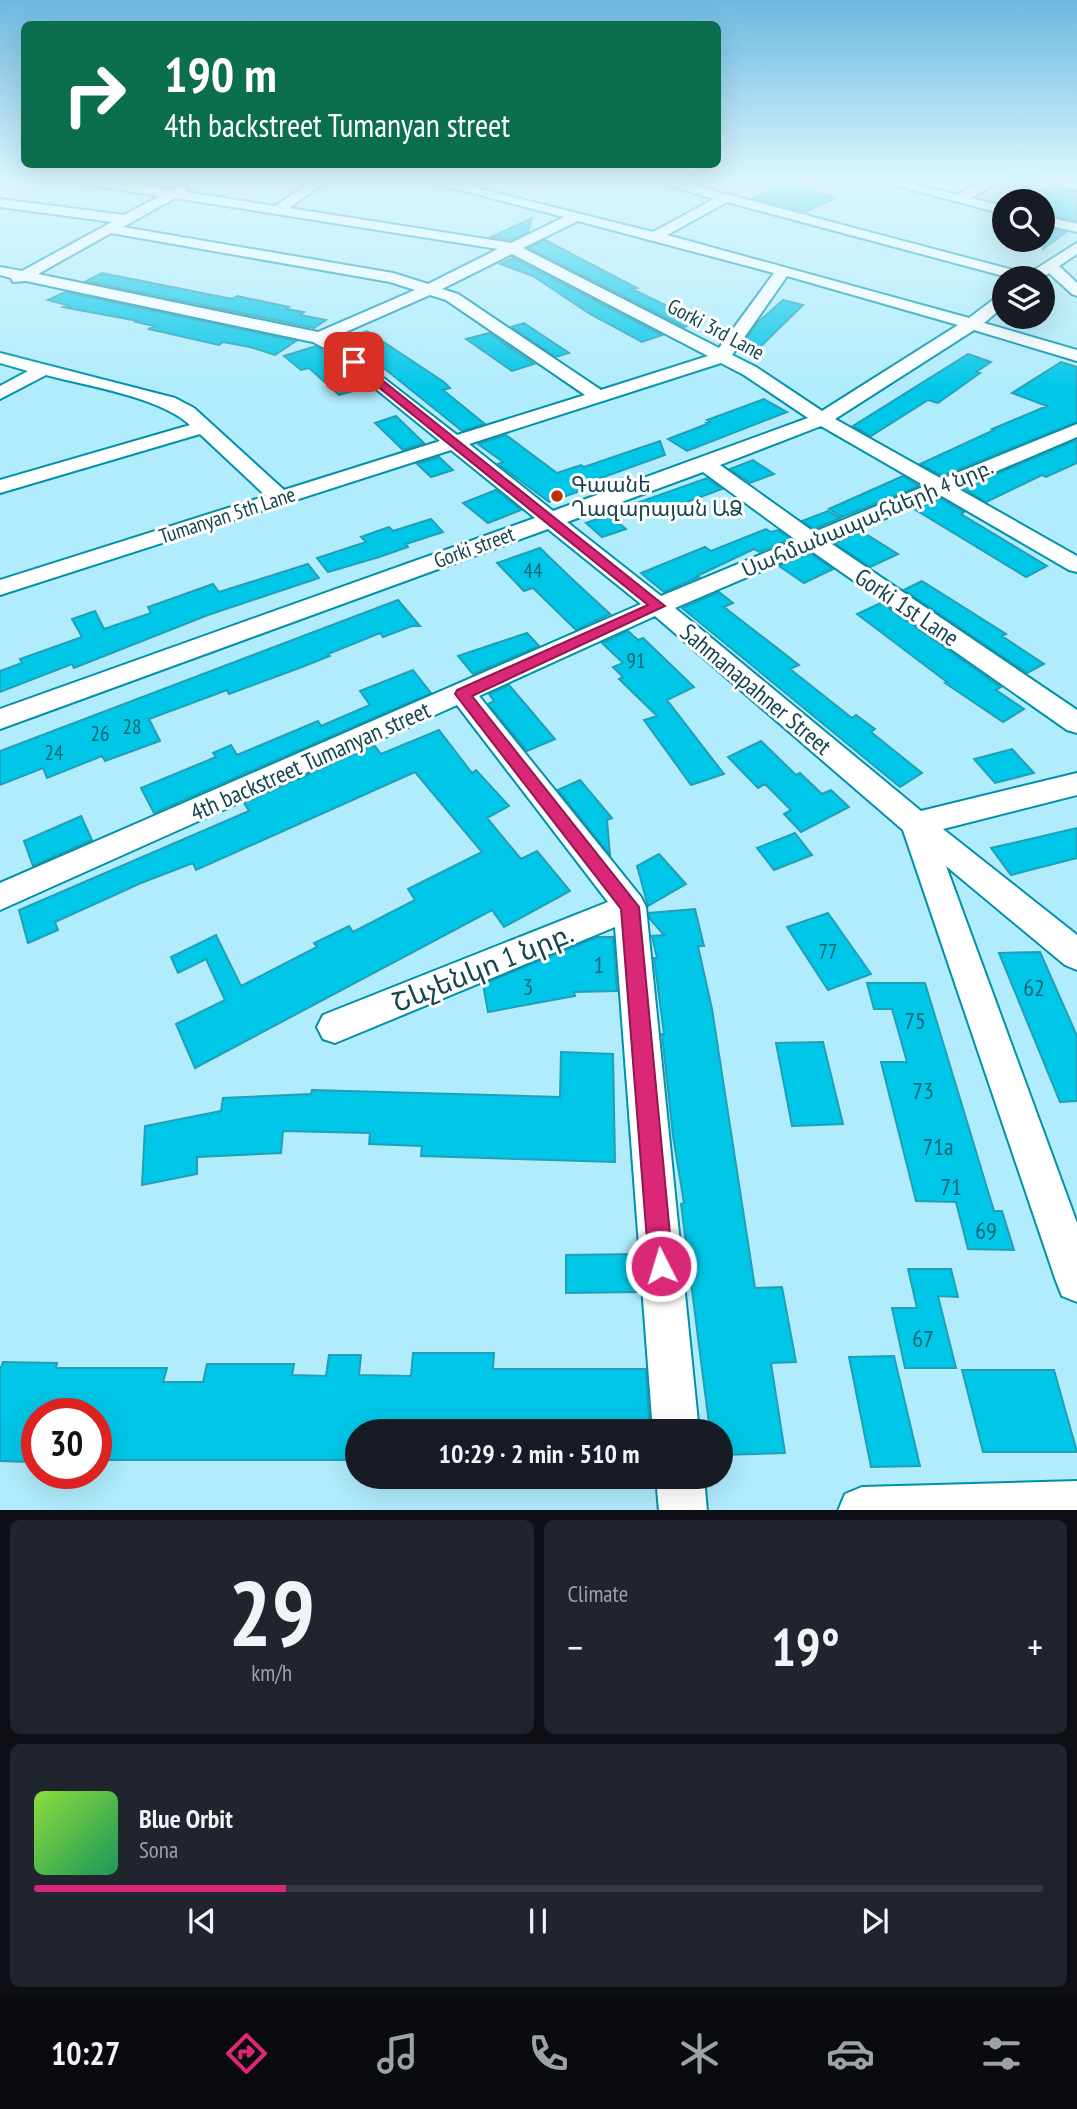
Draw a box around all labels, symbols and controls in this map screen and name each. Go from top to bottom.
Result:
text: 190 m [164,42,277,106]
icon: right [49,49,140,140]
text: 4th backstreet Tumanyan street [164,104,510,146]
map controls [992,189,1055,329]
button: search [992,189,1055,252]
button: layers [992,266,1055,329]
street label: Gorki 3rd Lane [663,292,769,366]
pin [324,332,384,392]
icon: arrive [335,343,373,381]
street label: Սահմանապահների 4 նրբ. [737,453,997,583]
place label: Գաանե Ղազարայան ԱՁ [571,471,743,522]
street label: Tumanyan 5th Lane [155,480,299,550]
marker: Գաանե Ղազարայան ԱՁ [549,488,565,504]
street label: Gorki street [430,520,518,574]
house number: 44 [524,557,543,584]
street label: Gorki 1st Lane [849,561,965,653]
street label: Sahmanapahner Street [674,617,838,762]
house number: 91 [627,647,645,674]
street label: 4th backstreet Tumanyan street [185,694,435,828]
house number: 28 [123,713,141,740]
house number: 26 [91,720,109,747]
house number: 24 [45,739,64,766]
street label: Շևչենկո 1 նրբ. [386,914,578,1020]
house number: 77 [819,938,837,965]
house number: 1 [594,949,604,980]
house number: 3 [523,971,533,1002]
house number: 62 [1023,972,1045,1003]
house number: 75 [904,1005,926,1036]
house number: 73 [912,1075,934,1106]
house number: 71a [922,1131,954,1162]
house number: 71 [940,1171,962,1202]
house number: 69 [975,1215,997,1246]
position arrow [624,1229,698,1303]
house number: 67 [912,1323,934,1354]
speed limit sign: 30 [21,1398,112,1489]
text: 10:29 · 2 min · 510 m [439,1437,639,1470]
text: 29 [228,1553,315,1671]
text: Climate [568,1579,628,1608]
text: 19° [771,1613,840,1680]
text: − [568,1622,583,1671]
text: + [1027,1622,1043,1671]
text: km/h [251,1658,292,1687]
text: Blue Orbit [139,1802,233,1835]
text: Sona [139,1835,178,1864]
icon: previous [183,1902,221,1940]
icon: pause [519,1902,557,1940]
icon: next [856,1902,894,1940]
icon: directions [222,2029,271,2078]
icon: music [373,2029,422,2078]
icon: phone [524,2029,573,2078]
icon: climate [675,2029,724,2078]
icon: car [826,2029,875,2078]
icon: filters [977,2029,1026,2078]
text: 10:27 [51,2032,120,2074]

